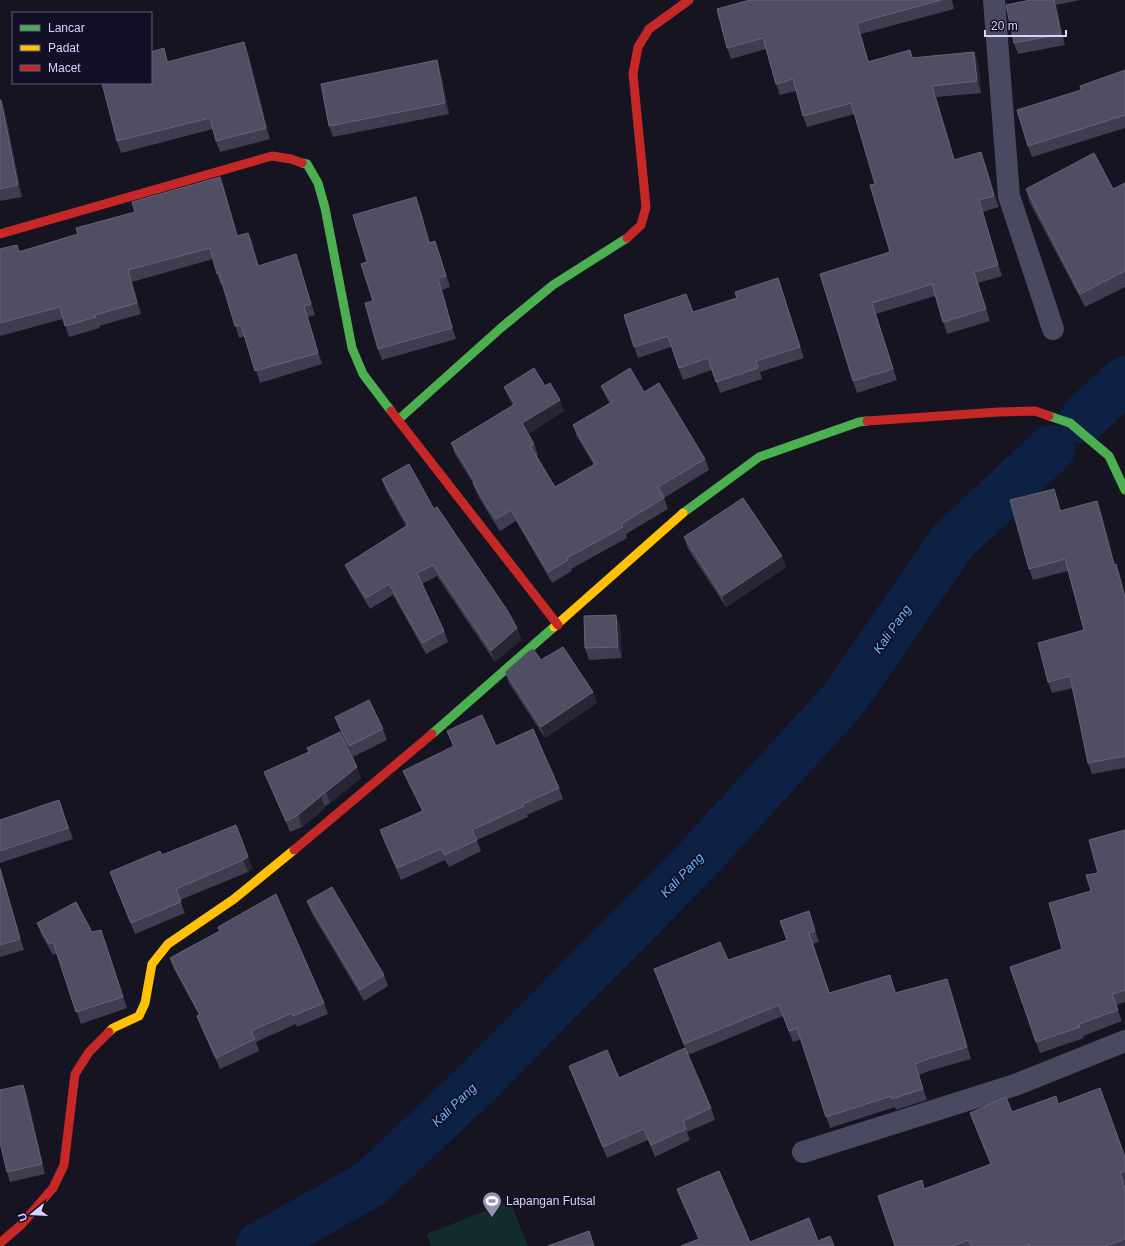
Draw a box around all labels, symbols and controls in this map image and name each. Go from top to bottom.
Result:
legend [12,12,152,84]
scale bar [985,12,1066,38]
text: 20 m [991,19,1018,33]
text: Lancar [48,21,85,35]
text: Padat [48,41,80,55]
text: Macet [48,61,81,75]
water label: Kali Pang [870,601,915,656]
water label: Kali Pang [657,849,707,900]
water label: Kali Pang [429,1080,480,1130]
sports icon: Lapangan Futsal [481,1190,503,1218]
north arrow [12,1194,52,1234]
place label: Lapangan Futsal [506,1194,595,1208]
text: U [16,1211,29,1223]

